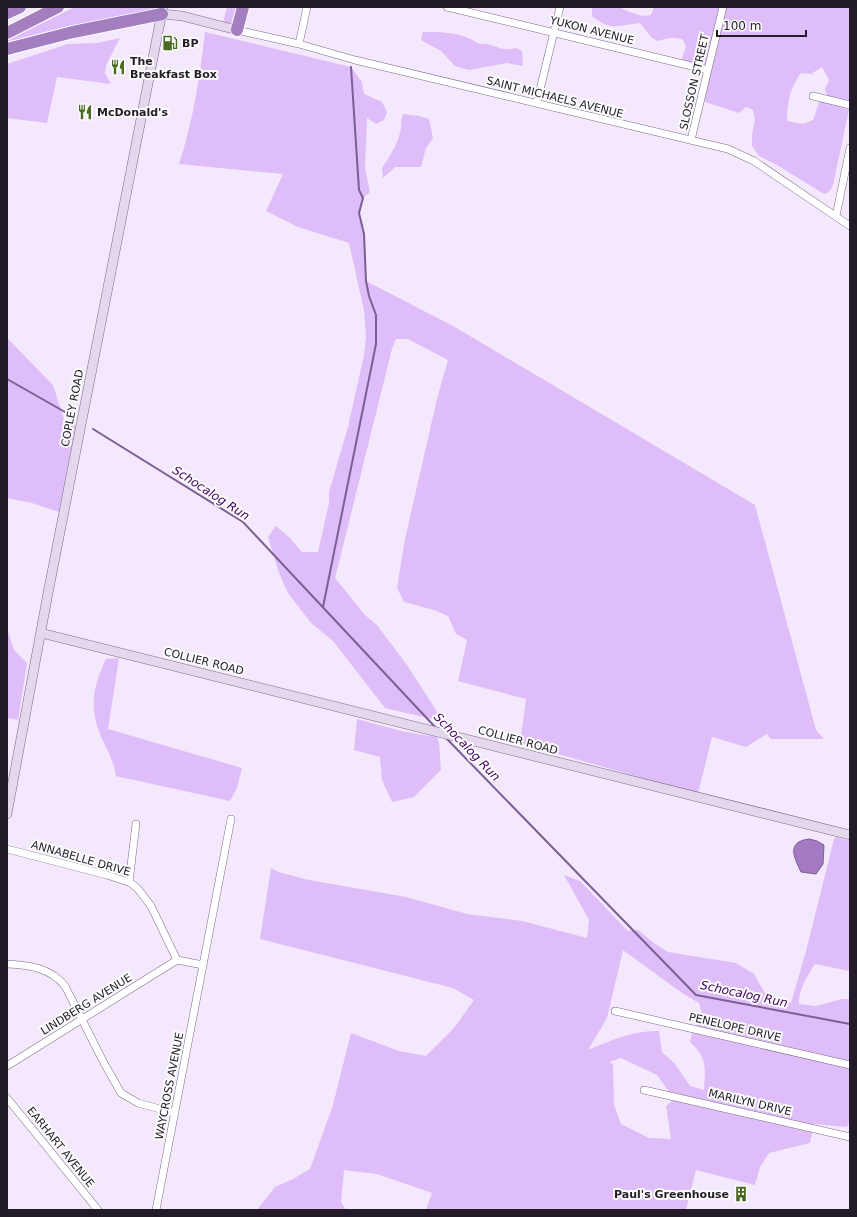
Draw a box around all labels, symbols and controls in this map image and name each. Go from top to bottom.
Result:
scale bar [717,12,806,38]
street label: YUKON AVENUE [547,13,635,47]
text: 100 m [723,19,761,33]
street label: SLOSSON STREET [677,33,712,131]
fuel station icon: BP [161,34,179,52]
place label: BP [182,37,198,50]
place label: The Breakfast Box [130,55,217,81]
restaurant icon: The Breakfast Box [109,58,127,76]
street label: SAINT MICHAELS AVENUE [485,74,625,121]
restaurant icon: McDonald's [76,103,94,121]
place label: McDonald's [97,106,168,119]
street label: COPLEY ROAD [59,368,86,448]
water label: Schocalog Run [170,463,252,523]
street label: COLLIER ROAD [163,645,245,678]
water label: Schocalog Run [431,710,503,784]
street label: COLLIER ROAD [477,724,559,757]
street label: ANNABELLE DRIVE [30,838,132,879]
street label: LINDBERG AVENUE [38,971,134,1038]
water label: Schocalog Run [699,978,789,1010]
street label: PENELOPE DRIVE [688,1011,782,1044]
street label: WAYCROSS AVENUE [153,1031,186,1141]
street label: MARILYN DRIVE [707,1087,793,1118]
street label: EARHART AVENUE [24,1105,97,1190]
building icon: Paul's Greenhouse [732,1185,750,1203]
place label: Paul's Greenhouse [614,1188,729,1201]

